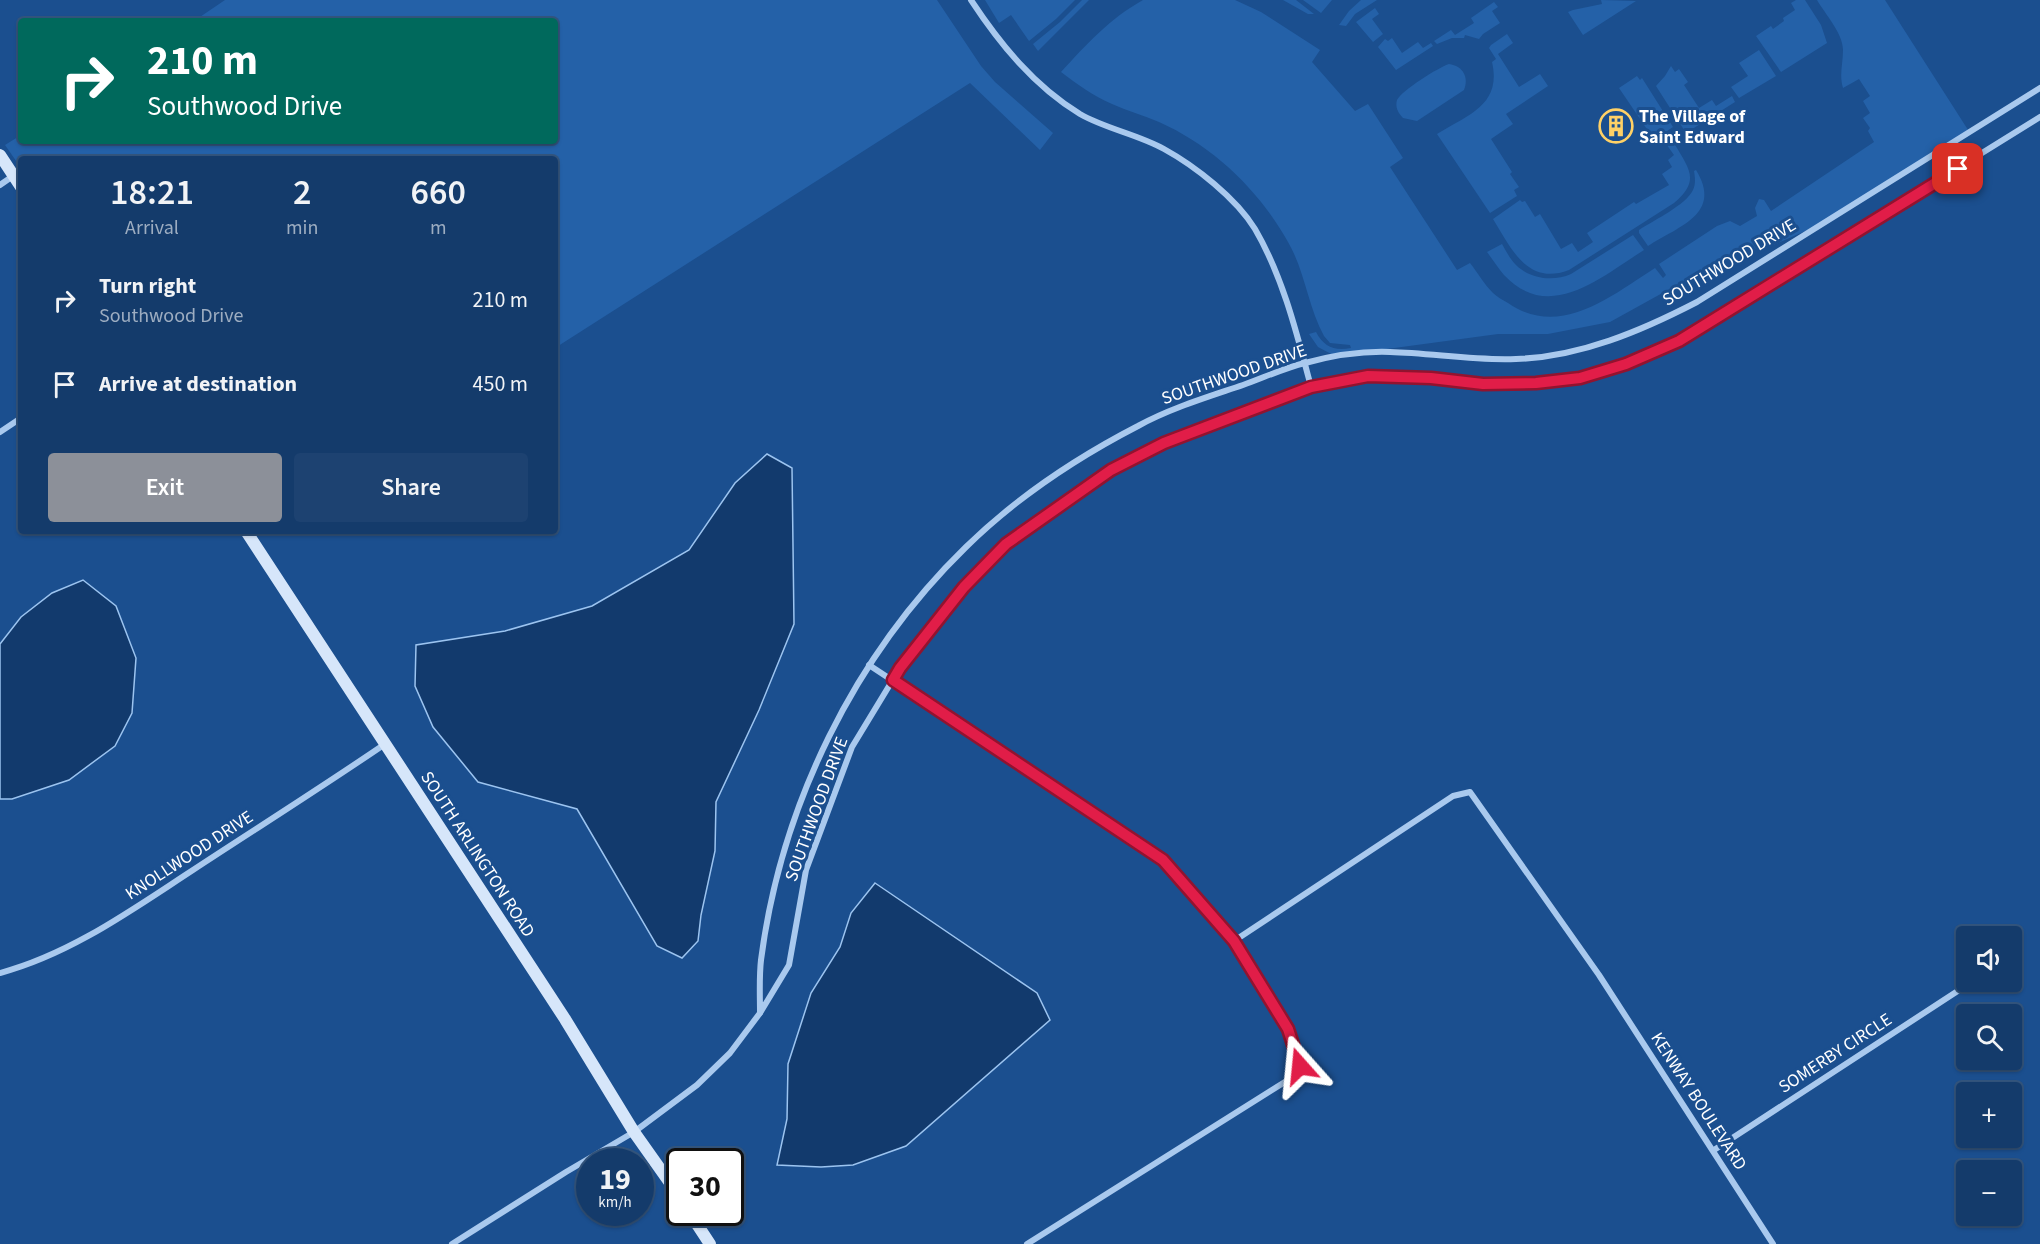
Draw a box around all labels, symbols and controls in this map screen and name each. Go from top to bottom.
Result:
text: 210 m [147,31,258,91]
icon: right [48,42,126,120]
text: Southwood Drive [147,87,342,126]
place label: The Village of Saint Edward [1639,104,1746,150]
building icon: The Village of Saint Edward [1598,108,1634,144]
pin [1932,143,1983,194]
icon: arrive [1941,152,1974,185]
text: 18:21 [110,167,194,218]
text: 2 [293,167,311,218]
text: 660 [410,167,466,218]
street label: SOUTHWOOD DRIVE [1658,213,1801,312]
text: Arrival [125,214,179,242]
text: min [286,214,318,242]
text: m [430,214,446,242]
text: Turn right [99,270,196,302]
icon: right [48,284,81,317]
text: 210 m [473,284,528,316]
text: Southwood Drive [99,302,243,330]
street label: SOUTHWOOD DRIVE [1158,338,1310,411]
icon: arrive [48,368,81,401]
text: Arrive at destination [99,368,297,400]
text: 450 m [473,368,528,400]
button: Exit [48,453,282,522]
button: Share [294,453,528,522]
street label: SOUTHWOOD DRIVE [779,733,854,885]
street label: SOUTH ARLINGTON ROAD [414,766,541,942]
street label: KNOLLWOOD DRIVE [120,805,258,906]
map controls [1956,926,2022,1226]
button: sound [1956,926,2022,992]
button: search [1956,1004,2022,1070]
street label: SOMERBY CIRCLE [1774,1007,1897,1099]
street label: KENWAY BOULEVARD [1645,1027,1753,1175]
position arrow [1268,1034,1332,1098]
button: + [1956,1082,2022,1148]
speed limit sign: 30 [666,1148,744,1226]
text: 19 [599,1158,631,1201]
button: − [1956,1160,2022,1226]
text: km/h [598,1192,632,1213]

